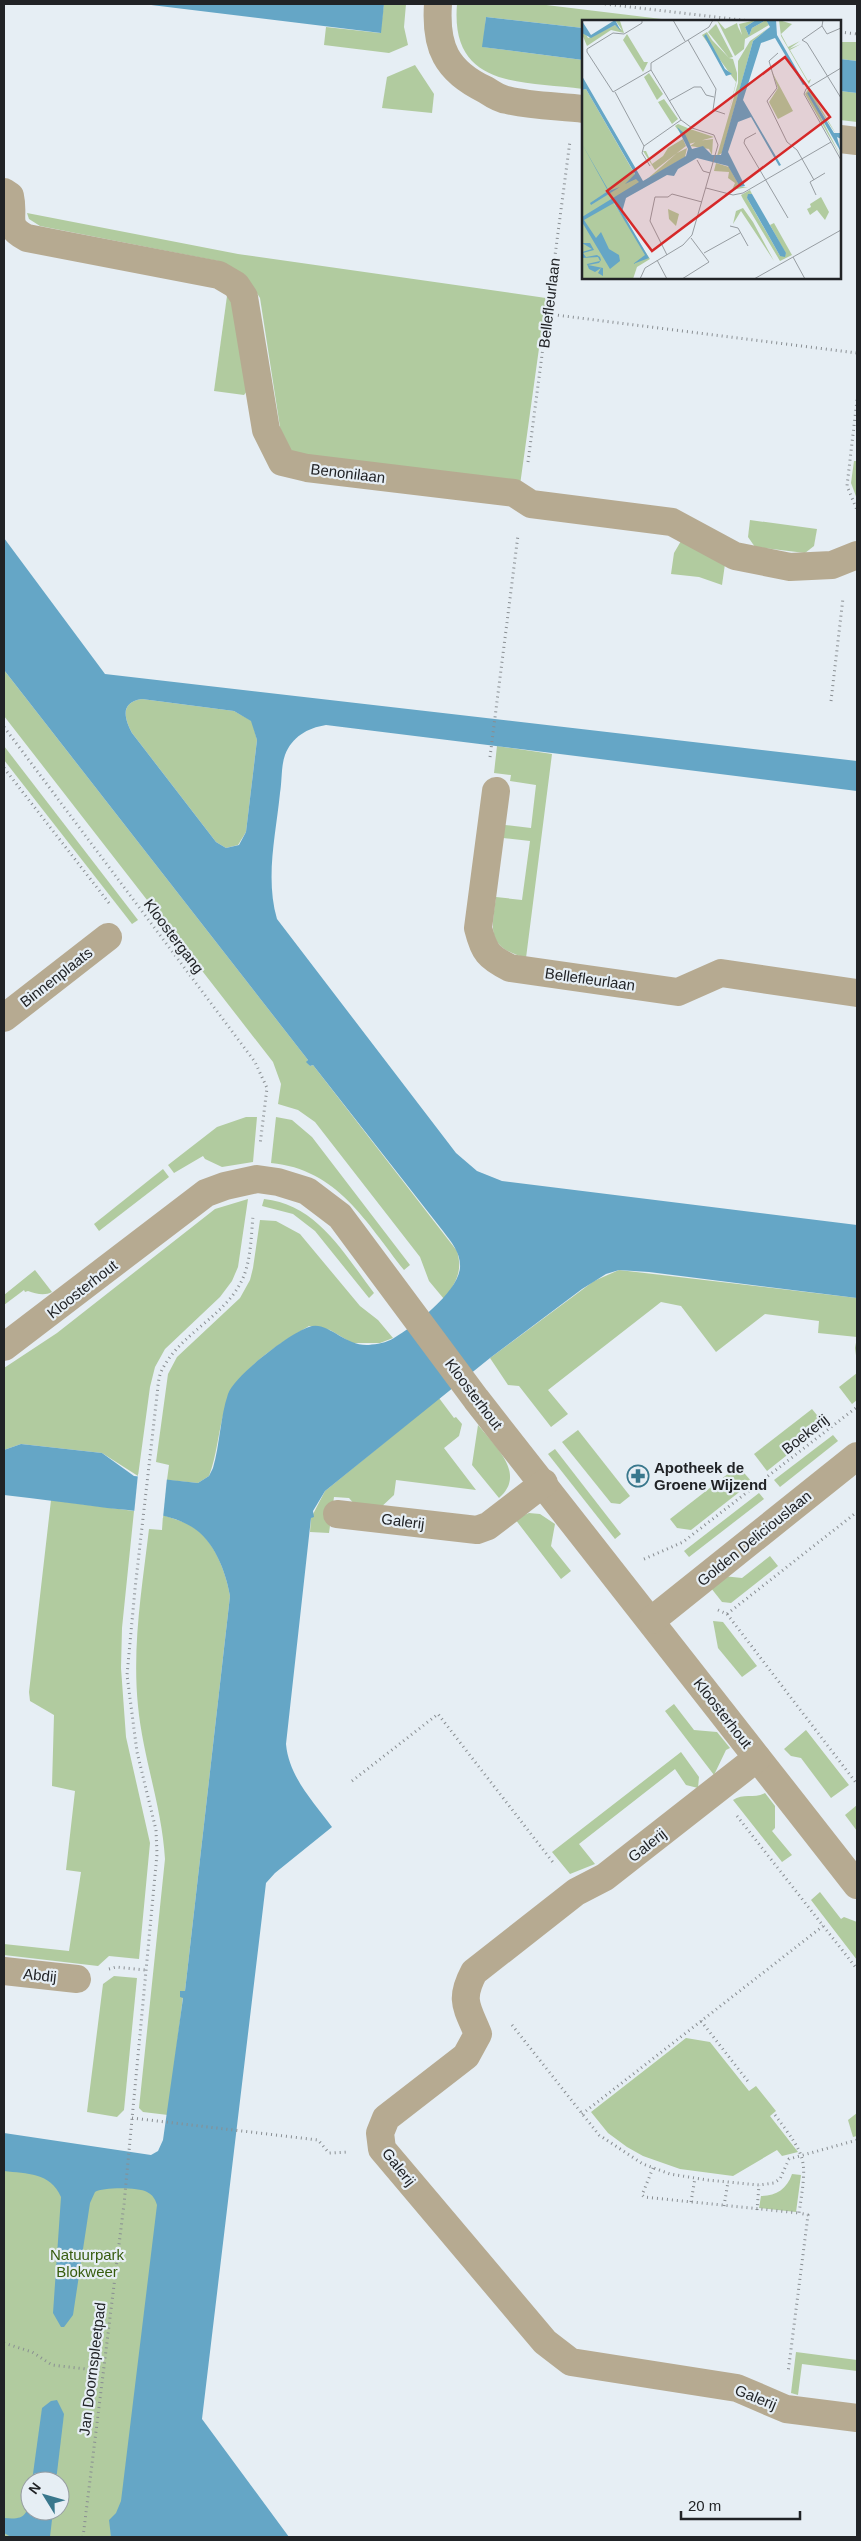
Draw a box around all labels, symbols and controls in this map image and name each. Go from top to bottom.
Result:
inset map [582,20,841,279]
street label: Bellefleurlaan [535,257,563,349]
street label: Benonilaan [310,460,386,486]
street label: Kloostergang [141,896,207,976]
street label: Binnenplaats [17,944,95,1010]
street label: Bellefleurlaan [544,964,636,994]
street label: Kloosterhout [44,1256,121,1322]
street label: Kloosterhout [442,1355,507,1433]
street label: Boekerij [778,1411,832,1457]
place label: Apotheek de Groene Wijzend [654,1459,767,1493]
pharmacy icon: Apotheek de Groene Wijzend [626,1464,650,1488]
street label: Golden Deliciouslaan [694,1487,814,1589]
street label: Galerij [380,1510,426,1532]
street label: Kloosterhout [690,1675,756,1752]
street label: Galerij [625,1825,669,1865]
street label: Abdij [23,1965,57,1985]
street label: Galerij [379,2145,419,2189]
park label: Natuurpark Blokweer [50,2246,125,2280]
street label: Jan Doornspleetpad [75,2301,109,2437]
street label: Galerij [733,2381,779,2413]
north arrow [20,2471,70,2521]
text: N [25,2479,44,2497]
scale bar [681,2488,800,2520]
text: 20 m [688,2497,721,2514]

